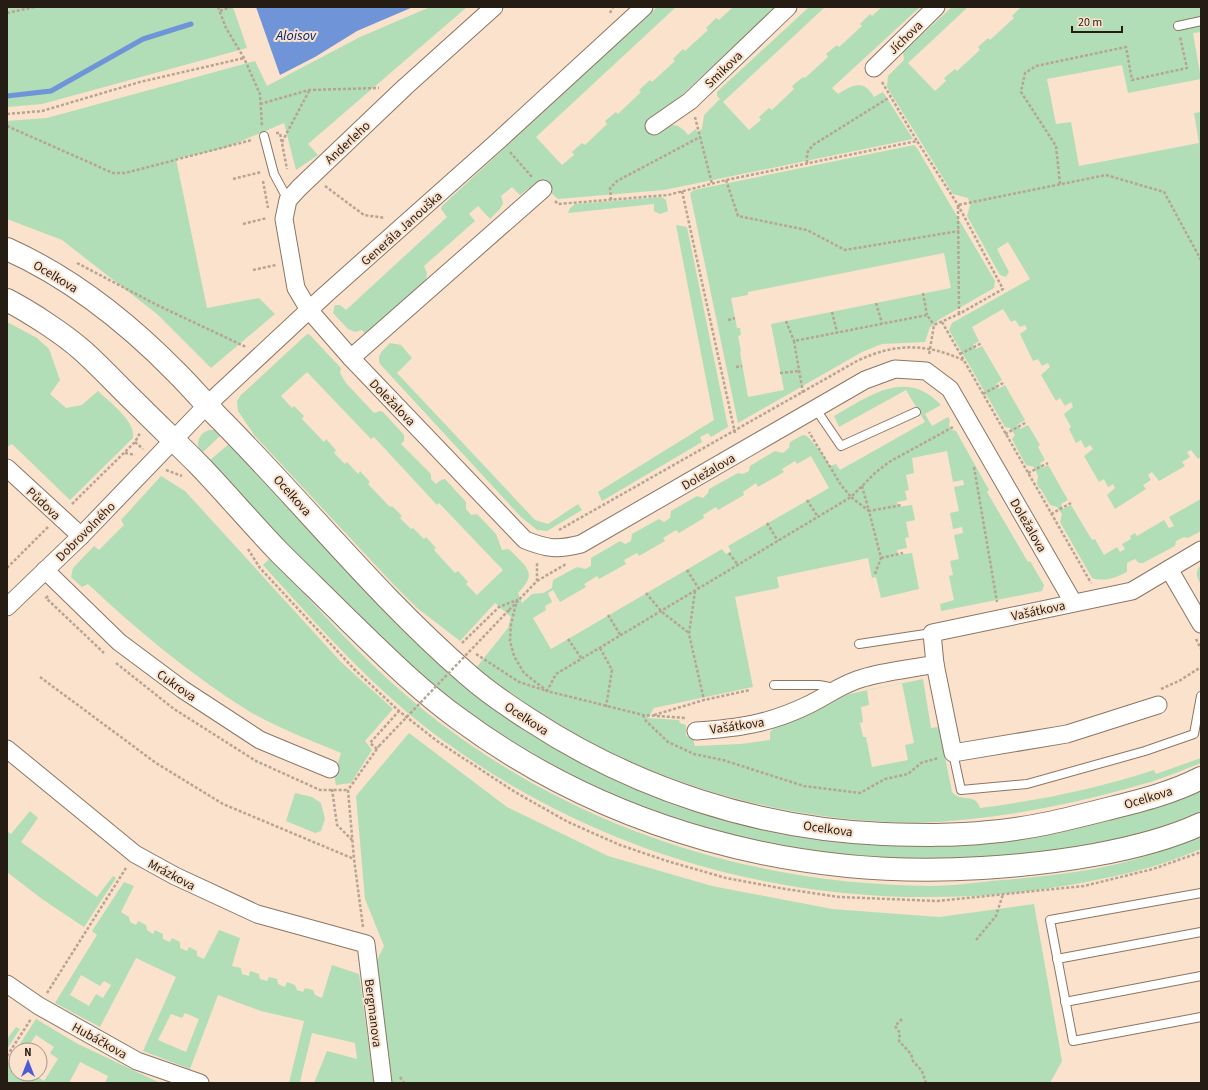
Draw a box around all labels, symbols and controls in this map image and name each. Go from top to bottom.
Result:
scale bar [1072,8,1122,34]
text: 20 m [1078,14,1102,31]
street label: Jíchova [884,17,927,59]
water label: Aloisov [275,26,317,46]
street label: Smikova [701,47,747,92]
street label: Anderleho [321,117,374,168]
street label: Generála Janouška [357,187,446,270]
street label: Ocelkova [30,256,81,297]
street label: Doležalova [365,375,419,430]
street label: Doležalova [678,449,739,494]
street label: Ocelkova [269,471,316,520]
street label: Půdova [22,483,64,524]
street label: Doležalova [1006,495,1051,556]
street label: Dobrovolného [52,498,120,566]
street label: Vašátkova [1010,596,1067,625]
street label: Cukrova [153,666,200,706]
street label: Ocelkova [501,698,552,740]
street label: Vašátkova [709,713,765,739]
street label: Ocelkova [1122,782,1175,814]
street label: Ocelkova [802,817,854,841]
street label: Mrázkova [145,855,198,895]
street label: Bergmanova [360,978,386,1048]
street label: Hubáčkova [69,1018,130,1063]
north arrow [8,1042,48,1082]
text: N [24,1045,32,1060]

